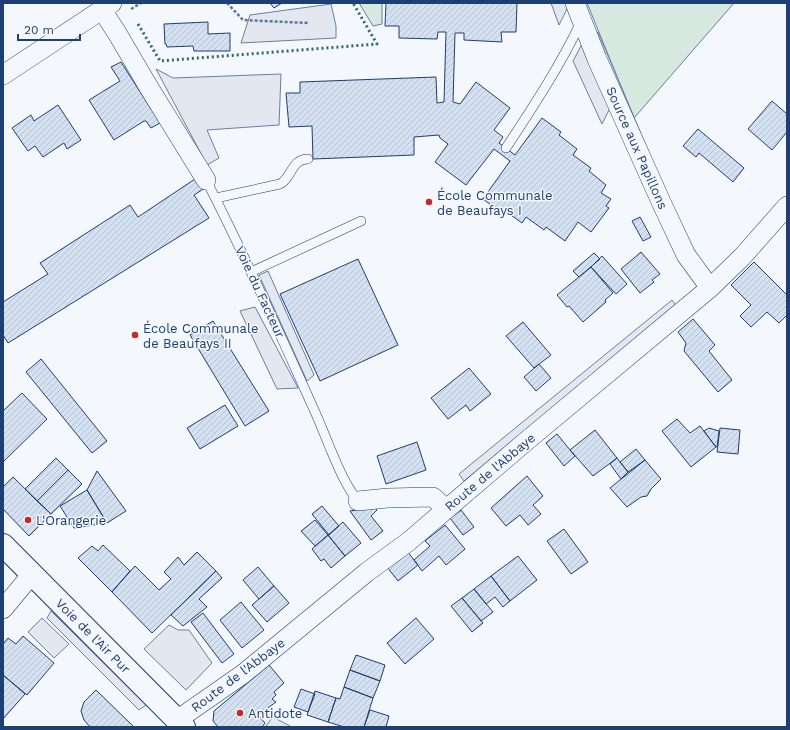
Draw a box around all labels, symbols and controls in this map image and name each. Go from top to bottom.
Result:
scale bar [18,16,80,42]
text: 20 m [24,23,54,37]
street label: Source aux Papillons [603,84,671,212]
place label: École Communale de Beaufays I [437,187,552,218]
marker: École Communale de Beaufays I [424,197,434,207]
street label: Voie du Facteur [232,244,288,340]
place label: École Communale de Beaufays II [143,320,258,351]
marker: École Communale de Beaufays II [130,330,140,340]
street label: Route de l'Abbaye [442,430,538,514]
place label: L'Orangerie [36,513,106,528]
marker: L'Orangerie [23,515,33,525]
street label: Voie de l'Air Pur [53,596,133,676]
street label: Route de l'Abbaye [188,635,288,715]
place label: Antidote [248,706,302,721]
marker: Antidote [235,708,245,718]

